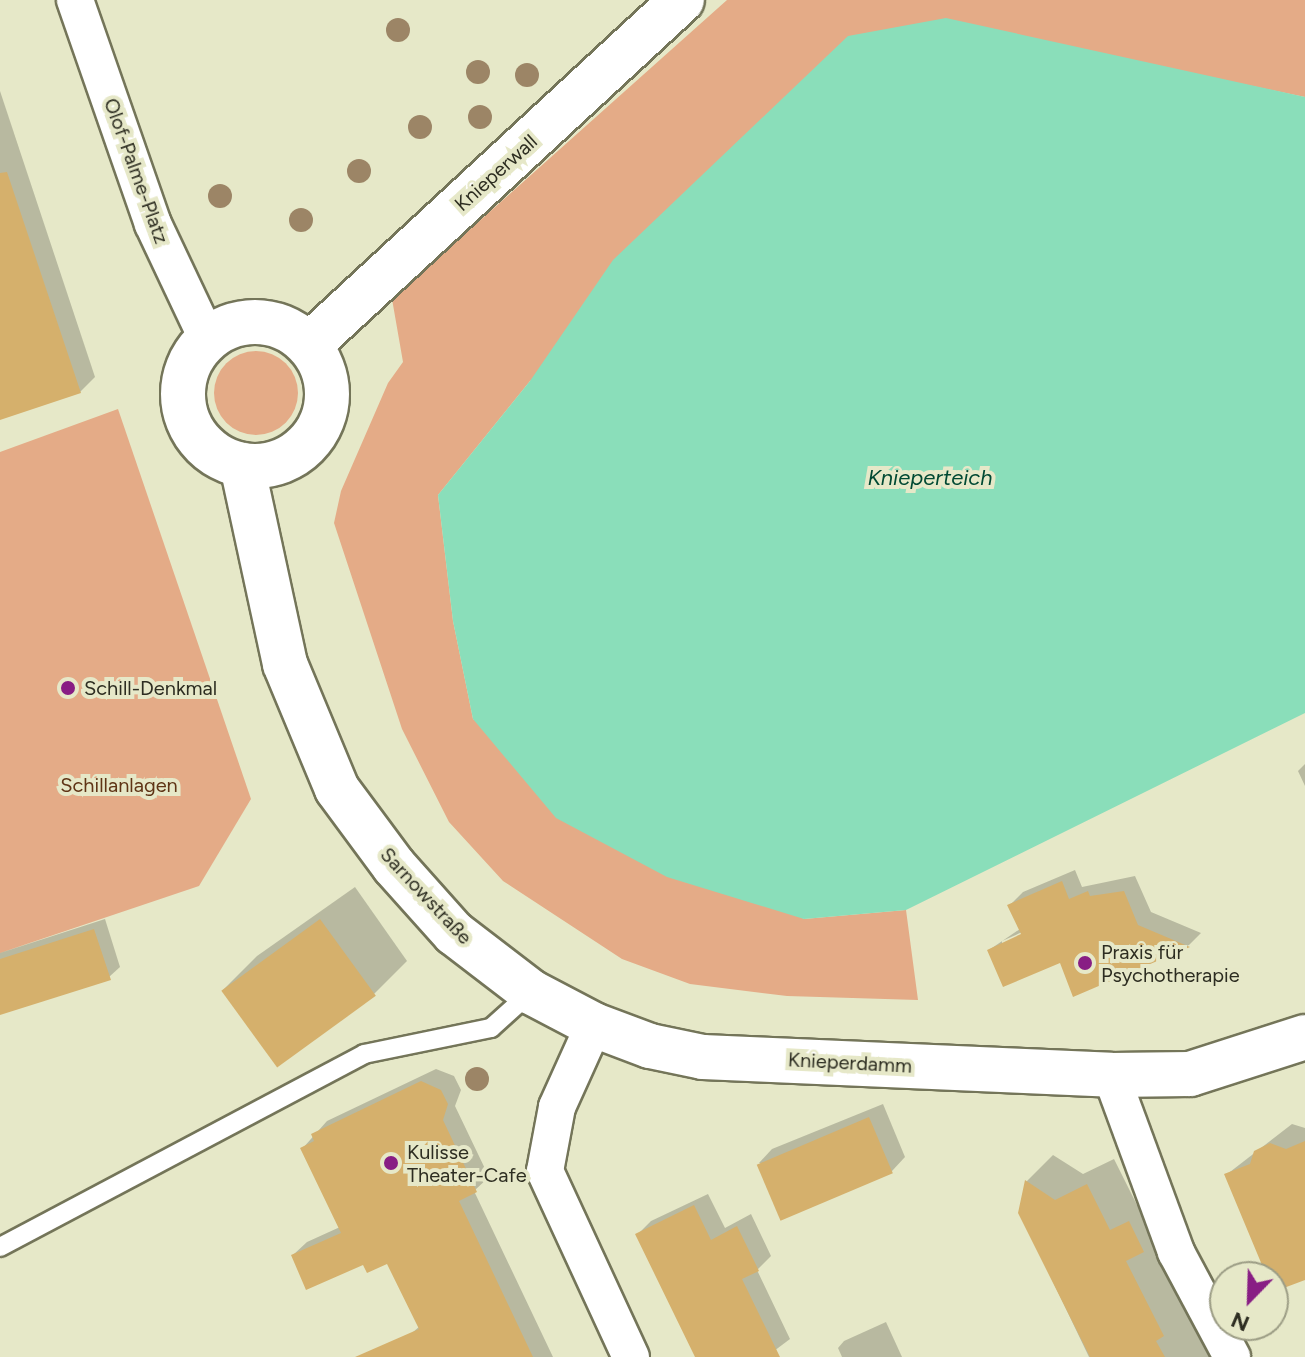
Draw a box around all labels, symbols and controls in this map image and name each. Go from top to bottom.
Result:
street label: Olof-Palme-Platz [99,95,173,247]
street label: Knieperwall [450,130,542,216]
water label: Knieperteich [867,465,993,491]
place label: Schill-Denkmal [84,676,217,700]
marker: Schill-Denkmal [59,679,77,697]
park label: Schillanlagen [60,773,178,797]
street label: Sarnowstraße [375,843,477,949]
place label: Praxis für Psychotherapie [1101,940,1240,987]
marker: Praxis für Psychotherapie [1076,954,1094,972]
street label: Knieperdamm [787,1048,913,1078]
place label: Kulisse Theater-Cafe [407,1140,527,1187]
marker: Kulisse Theater-Cafe [382,1154,400,1172]
north arrow [1209,1261,1289,1341]
text: N [1227,1306,1253,1337]

